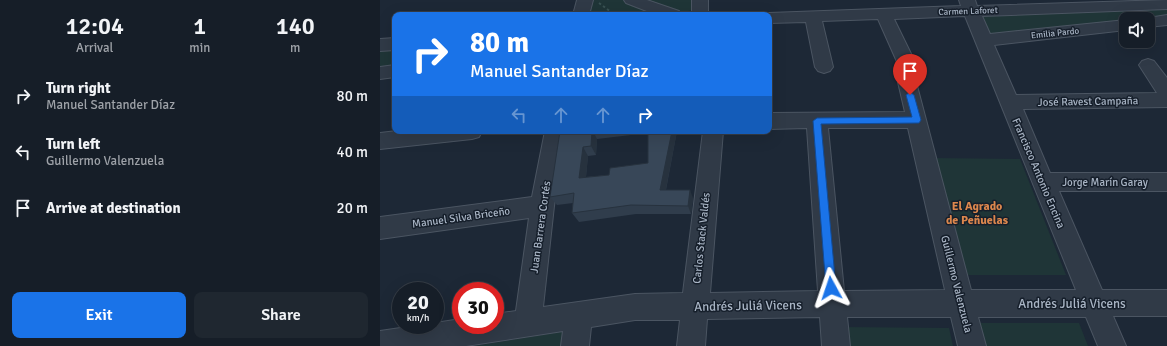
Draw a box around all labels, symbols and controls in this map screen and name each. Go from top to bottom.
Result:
street label: Carmen Laforet [938,5,998,18]
text: 12:04 [65,11,124,41]
text: 1 [193,11,206,41]
text: 140 [276,11,315,41]
map controls [1119,12,1155,48]
button: sound [1119,12,1155,48]
street label: Emilia Pardo [1030,25,1080,41]
text: 80 m [470,26,529,60]
icon: right [404,28,456,80]
text: Arrival [76,40,113,56]
text: min [189,40,210,56]
text: m [290,40,300,56]
pin [893,54,927,95]
text: Manuel Santander Díaz [470,60,649,82]
icon: arrive [899,60,921,82]
text: Turn right [46,79,111,97]
icon: right [12,85,34,107]
text: 80 m [337,87,368,105]
street label: José Ravest Campaña [1038,94,1139,109]
text: Manuel Santander Díaz [46,97,175,113]
icon: left [508,104,530,126]
icon: ahead [550,104,572,126]
icon: ahead [592,104,614,126]
icon: right [634,104,656,126]
street label: Francisco Antonio Encina [1009,116,1068,231]
text: Turn left [46,135,100,153]
icon: left [12,141,34,163]
text: 40 m [337,143,368,161]
text: Guillermo Valenzuela [46,153,164,169]
street label: Jorge Marín Garay [1062,176,1149,189]
street label: Juan Barrera Cortés [528,180,553,274]
street label: Carlos Stack Valdés [690,192,713,284]
icon: arrive [12,197,34,219]
text: Arrive at destination [46,199,181,217]
text: 20 m [337,199,368,217]
district label: El Agrado de Peñuelas [946,199,1009,228]
street label: Manuel Silva Briceño [411,204,511,231]
street label: Guillermo Valenzuela [938,234,975,335]
position arrow [810,267,852,309]
speed limit sign: 30 [452,282,504,334]
text: 20 [407,290,429,315]
button: Exit [12,292,186,338]
button: Share [194,292,368,338]
street label: Andrés Juliá Vicens [1018,296,1126,312]
street label: Andrés Juliá Vicens [694,297,802,315]
text: km/h [407,312,429,324]

